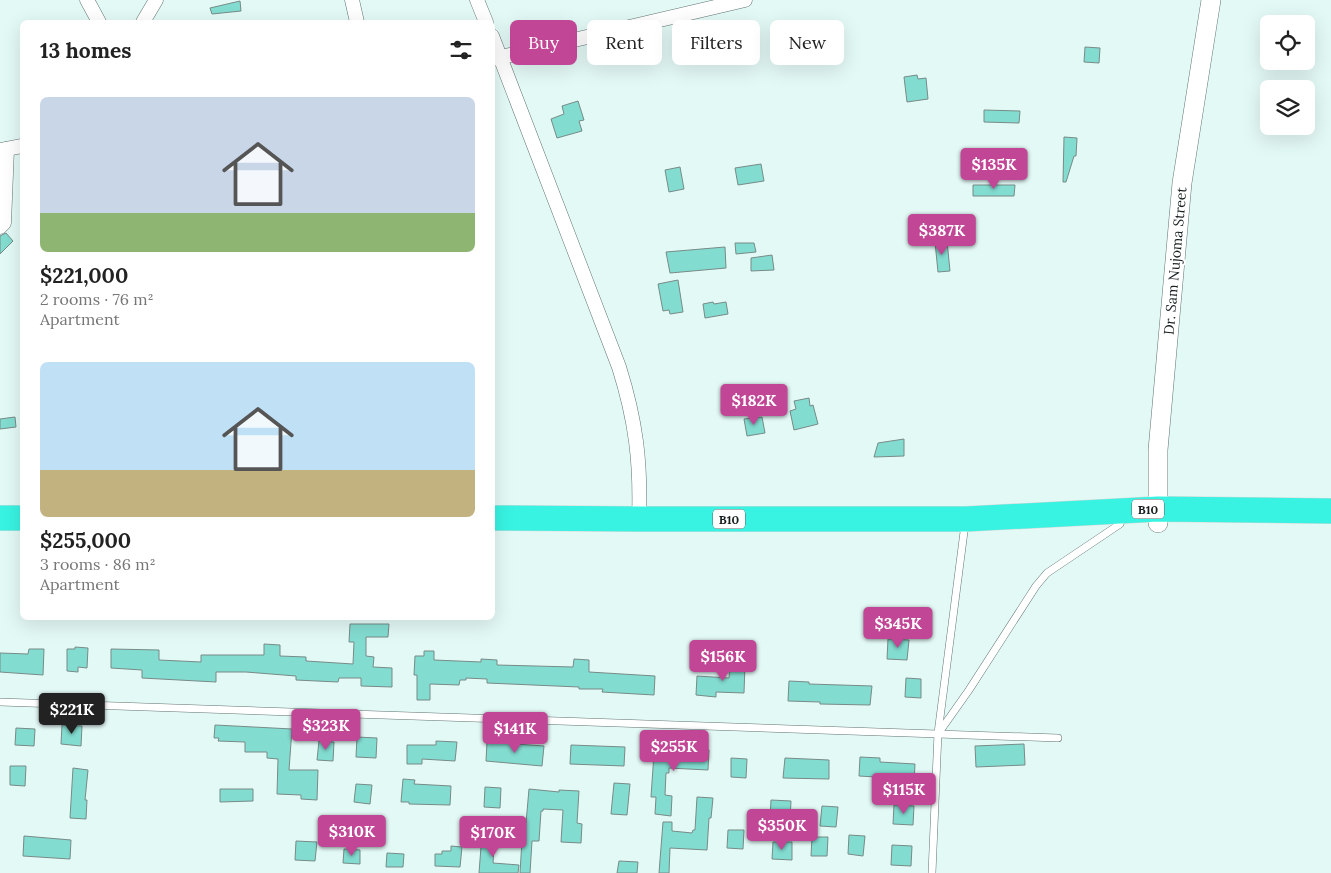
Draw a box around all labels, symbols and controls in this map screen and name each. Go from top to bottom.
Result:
map controls [1260,15,1315,135]
button: locate [1260,15,1315,70]
chip: Buy [510,20,577,65]
chip: Rent [587,20,662,65]
chip: Filters [672,20,760,65]
chip: New [770,20,844,65]
icon: filters [447,36,475,64]
text: 13 homes [40,37,132,64]
button: layers [1260,80,1315,135]
icon: home [213,129,303,219]
pin: $135K [959,148,1029,190]
text: $135K [972,154,1016,174]
street label: Dr. Sam Nujoma Street [1160,186,1190,336]
pin: $387K [907,214,977,256]
text: $387K [919,220,965,240]
text: $221,000 [40,262,128,289]
text: 2 rooms · 76 m² [40,289,154,309]
text: Apartment [40,309,120,329]
pin: $182K [719,384,789,426]
text: $182K [732,390,776,410]
icon: home [213,394,303,484]
road number: B10 [1132,499,1164,518]
road number: B10 [713,509,745,528]
text: $255,000 [40,527,131,554]
text: 3 rooms · 86 m² [40,554,156,574]
text: Apartment [40,574,120,594]
pin: $345K [863,606,933,649]
text: $345K [874,613,922,633]
pin: $156K [688,640,758,682]
text: $156K [700,646,746,666]
pin: $221K [37,692,107,735]
text: $221K [50,699,94,719]
pin: $323K [291,708,361,751]
pin: $141K [480,712,550,754]
text: $323K [302,715,350,735]
text: $141K [494,718,536,738]
pin: $255K [639,730,709,772]
text: $255K [651,736,697,756]
pin: $115K [869,772,939,815]
text: $115K [883,779,925,799]
pin: $350K [747,808,817,851]
pin: $310K [317,814,387,857]
text: $350K [758,815,806,835]
pin: $170K [458,816,528,858]
text: $310K [329,821,375,841]
text: $170K [471,822,515,842]

